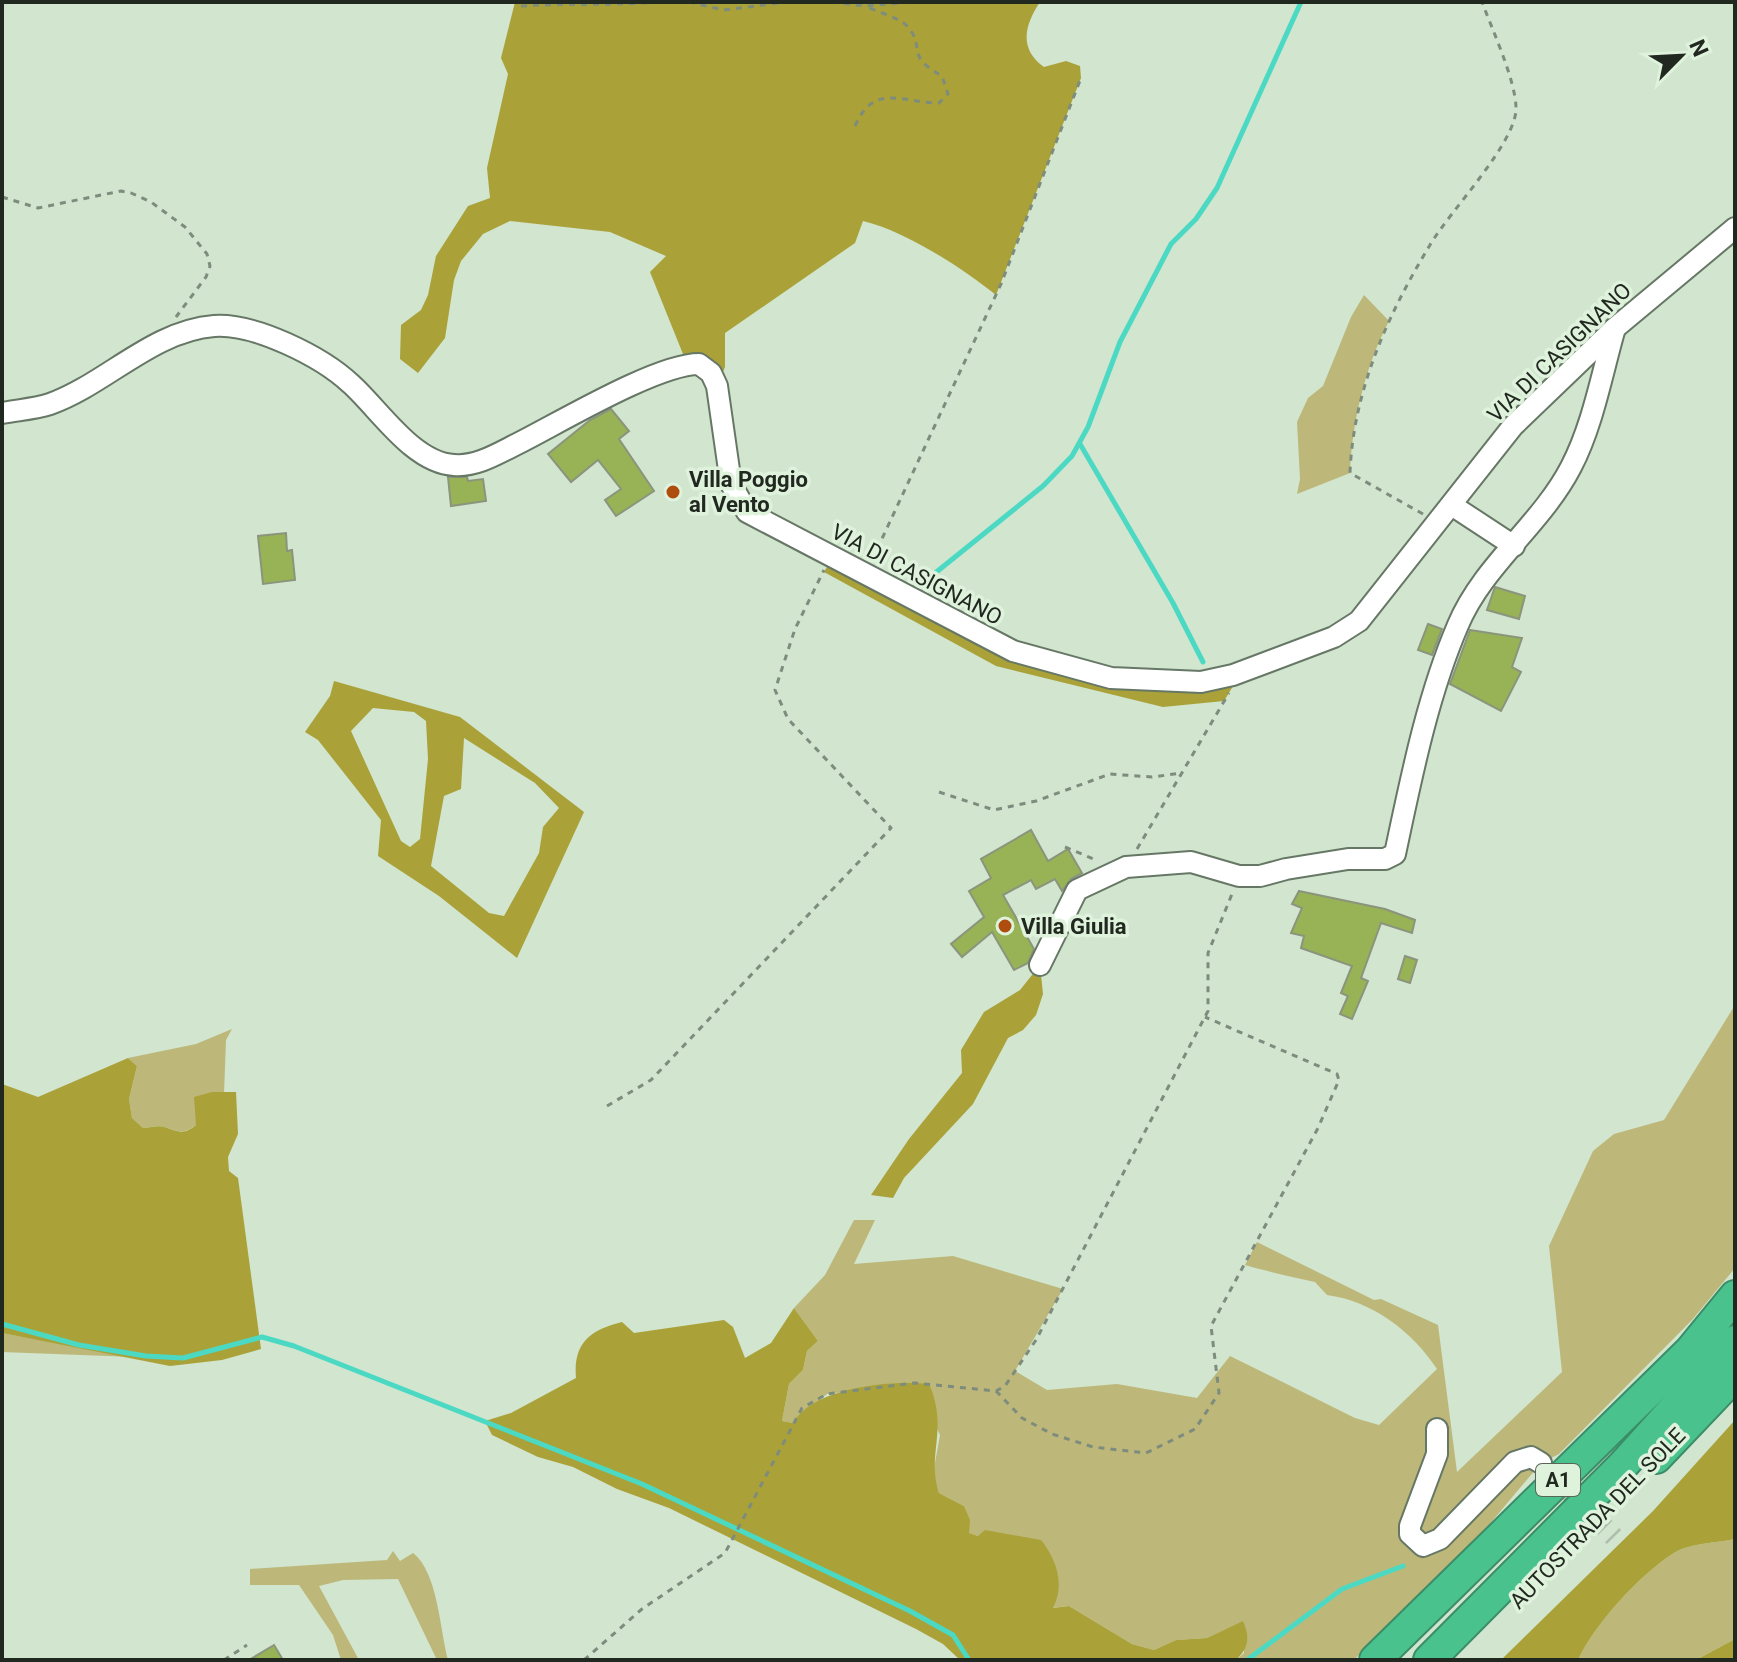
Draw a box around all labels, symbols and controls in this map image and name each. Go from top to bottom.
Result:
north arrow [1641,16,1721,96]
text: N [1684,36,1713,60]
street label: VIA DI CASIGNANO [1482,277,1636,427]
place label: Villa Poggio al Vento [689,467,808,517]
marker: Villa Poggio al Vento [664,483,682,501]
street label: VIA DI CASIGNANO [827,519,1006,630]
place label: Villa Giulia [1021,914,1127,939]
marker: Villa Giulia [996,917,1014,935]
street label: AUTOSTRADA DEL SOLE [1505,1423,1690,1614]
road number: A1 [1536,1464,1580,1496]

